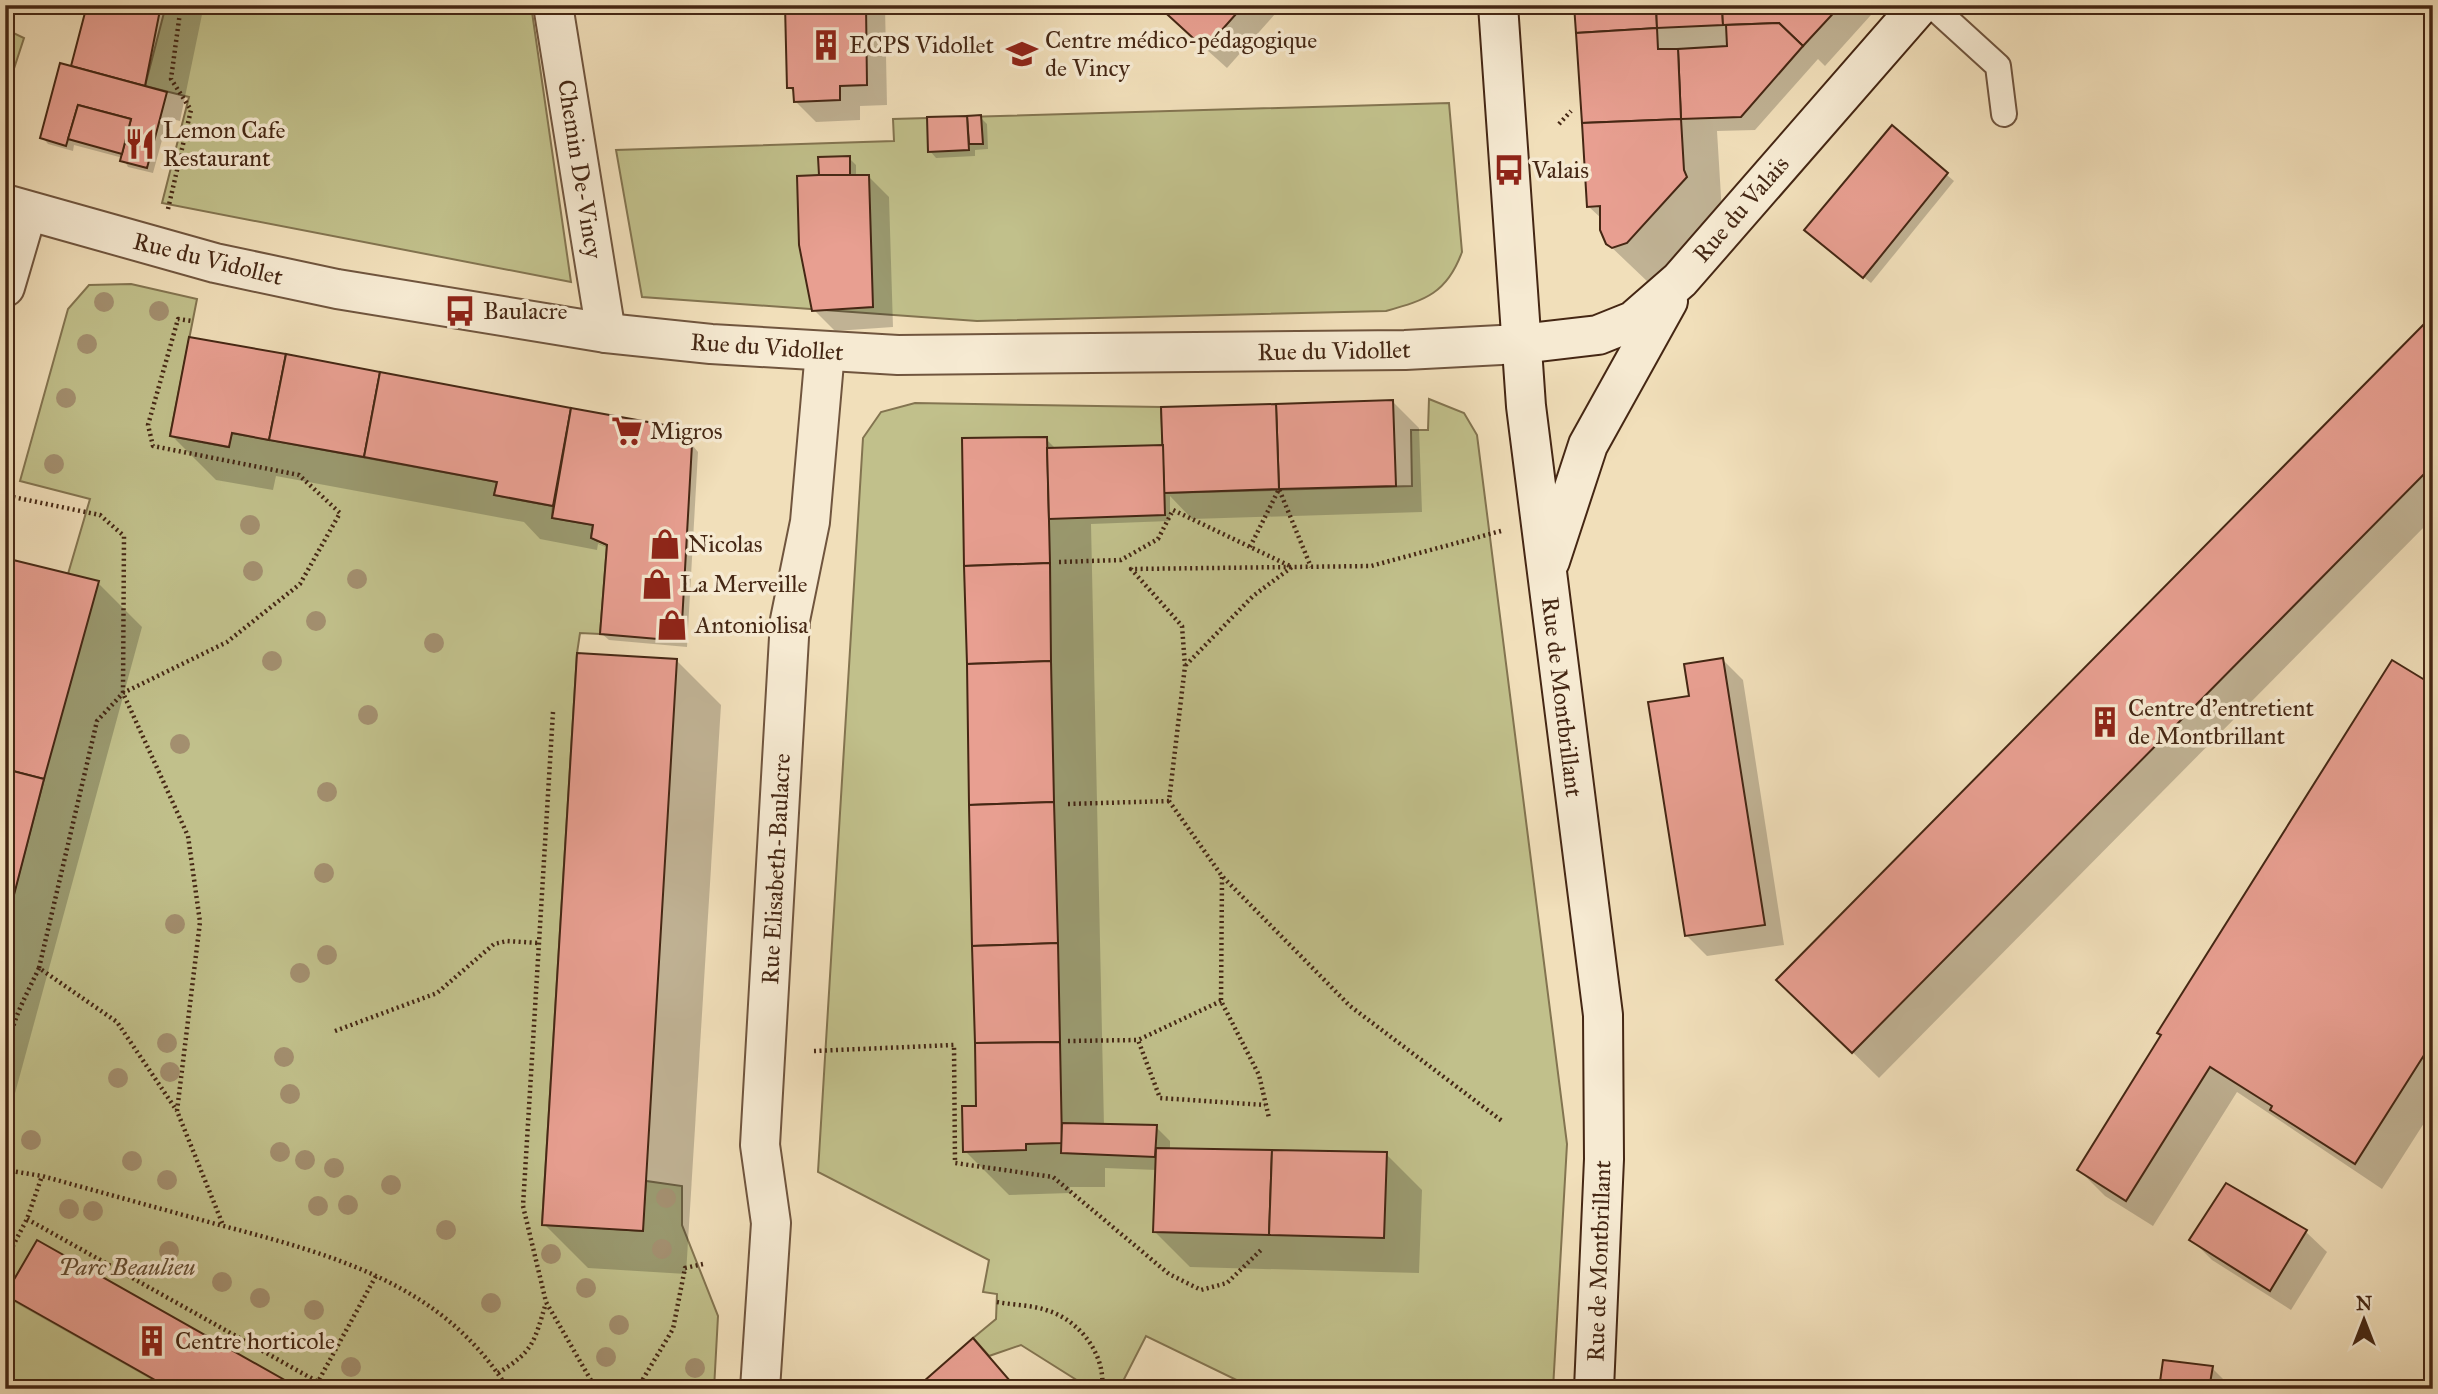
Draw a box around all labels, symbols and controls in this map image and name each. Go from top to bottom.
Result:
place label: Centre médico-pédagogique de Vincy [1045,25,1317,83]
building icon: ECPS Vidollet [809,28,843,62]
place label: ECPS Vidollet [849,30,995,60]
school or university icon: Centre médico-pédagogique de Vincy [1005,37,1039,71]
street label: Chemin De-Vincy [551,77,609,261]
place label: Lemon Cafe Restaurant [163,115,286,173]
restaurant icon: Lemon Cafe Restaurant [123,127,157,161]
street label: Rue du Valais [1687,150,1795,268]
bus stop icon: Valais [1492,153,1526,187]
place label: Valais [1531,155,1589,185]
street label: Rue du Vidollet [130,226,287,292]
bus stop icon: Baulacre [443,294,477,328]
place label: Baulacre [483,296,567,326]
street label: Rue du Vidollet [689,327,845,367]
street label: Rue du Vidollet [1257,335,1411,367]
supermarket icon: Migros [610,414,644,448]
place label: Migros [650,416,722,446]
shop icon: Nicolas [648,527,682,561]
place label: Nicolas [688,529,762,559]
shop icon: La Merveille [640,567,674,601]
place label: La Merveille [680,569,808,599]
street label: Rue de Montbrillant [1535,595,1589,799]
shop icon: Antoniolisa [655,608,689,642]
place label: Antoniolisa [694,610,809,640]
place label: Centre d'entretient de Montbrillant [2128,693,2314,751]
building icon: Centre d'entretient de Montbrillant [2088,705,2122,739]
street label: Rue Elisabeth-Baulacre [755,753,797,985]
street label: Rue de Montbrillant [1580,1159,1618,1362]
park label: Parc Beaulieu [58,1252,196,1282]
north arrow [2330,1286,2400,1356]
text: N [2356,1292,2372,1315]
building icon: Centre horticole [135,1324,169,1358]
place label: Centre horticole [175,1326,335,1356]

